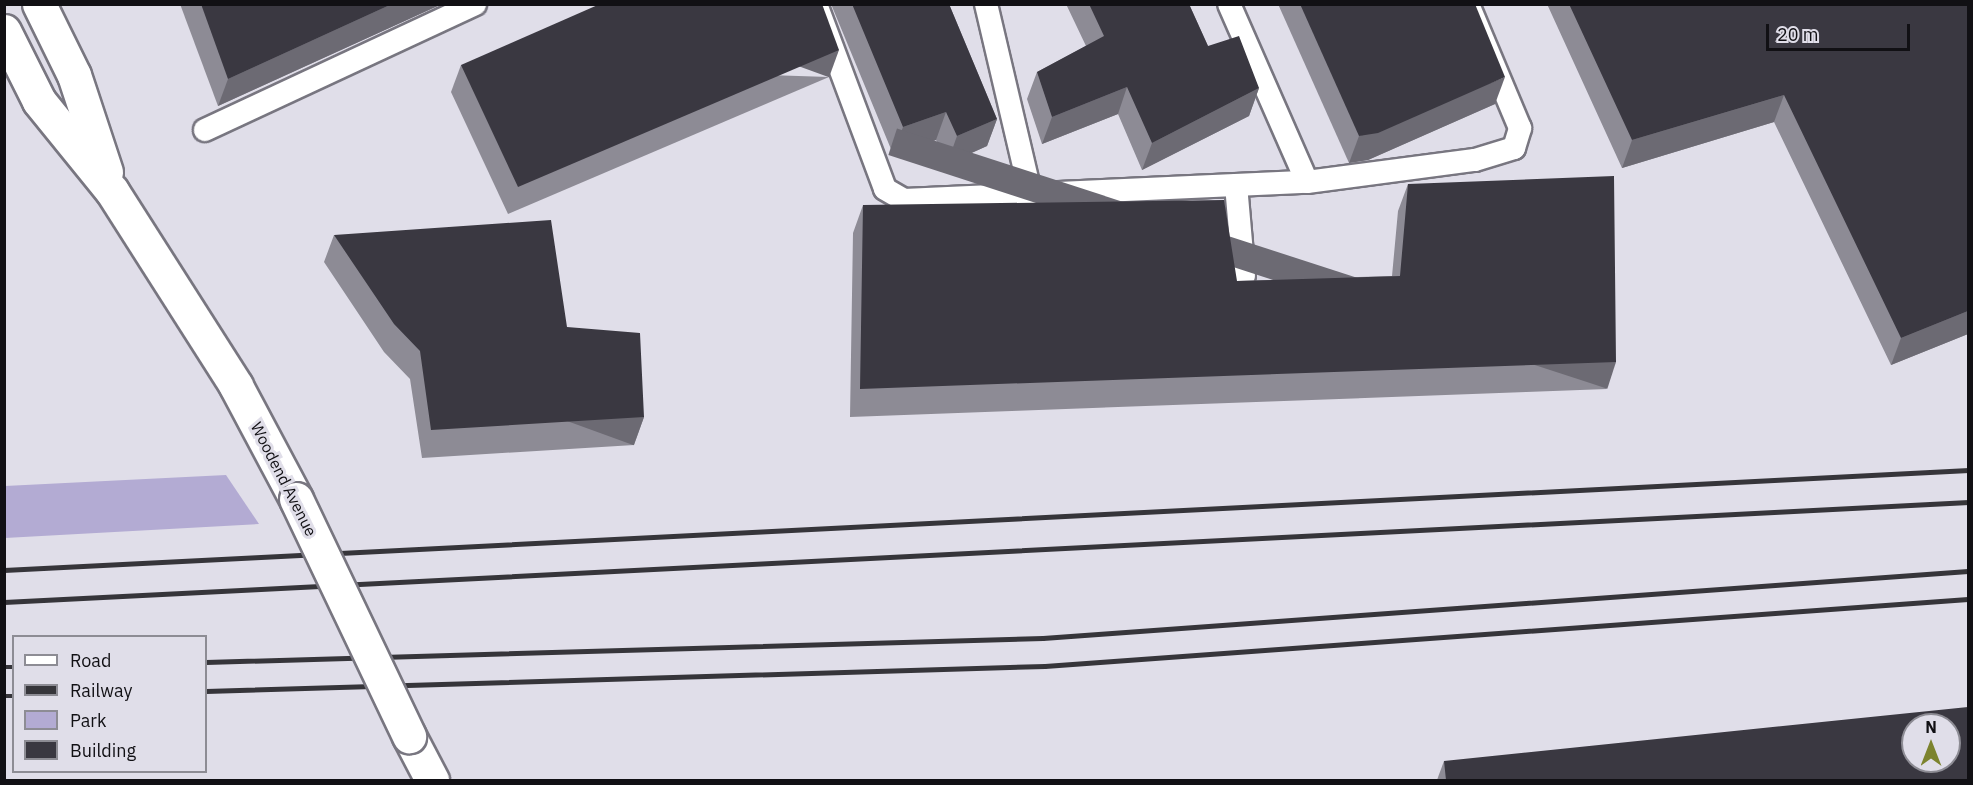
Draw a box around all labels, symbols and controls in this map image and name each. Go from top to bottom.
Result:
scale bar [1769,12,1913,50]
text: 20 m [1777,23,1819,46]
street label: Woodend Avenue [247,419,321,539]
legend [12,635,207,773]
text: Road [70,649,111,672]
text: Railway [70,679,132,702]
text: Park [70,709,106,732]
north arrow [1901,713,1961,773]
text: N [1925,717,1937,737]
text: Building [70,739,136,762]

